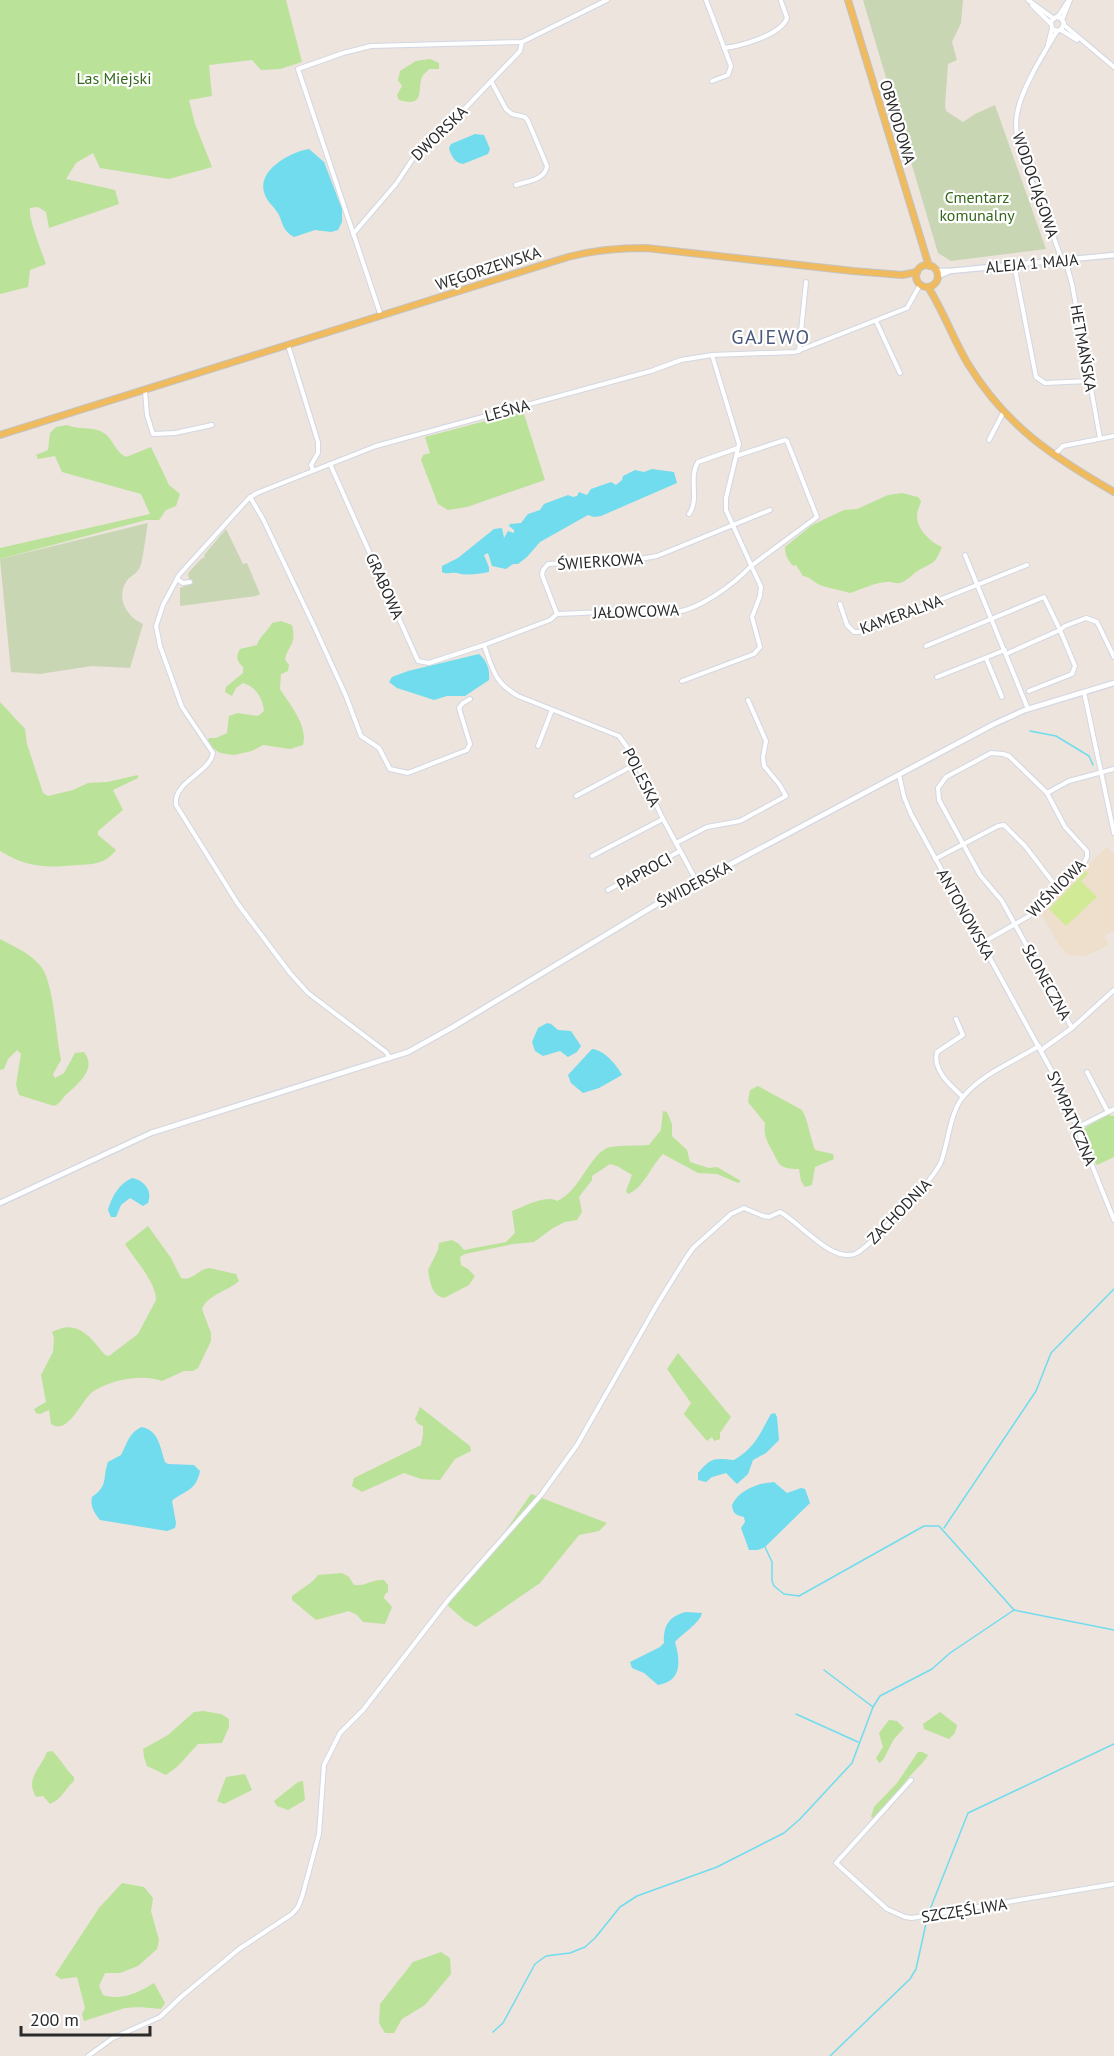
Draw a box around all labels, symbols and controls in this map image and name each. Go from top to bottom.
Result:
park label: Las Miejski [77,68,151,88]
street label: OBWODOWA [876,77,921,167]
street label: DWORSKA [407,101,472,165]
street label: WODOCIĄGOWA [1009,129,1064,241]
park label: Cmentarz komunalny [939,187,1015,225]
street label: WĘGORZEWSKA [433,241,544,294]
street label: ALEJA 1 MAJA [985,249,1080,277]
street label: HETMAŃSKA [1066,303,1102,394]
district label: GAJEWO [731,324,811,350]
street label: LEŚNA [482,394,532,426]
street label: ŚWIERKOWA [556,548,644,574]
street label: GRABOWA [362,550,409,623]
street label: KAMERALNA [857,590,946,638]
street label: JAŁOWCOWA [592,599,680,623]
street label: POLESKA [619,744,666,810]
street label: PAPROCI [613,848,675,894]
street label: WIŚNIOWA [1023,854,1090,921]
street label: ŚWIDERSKA [653,856,735,912]
street label: ANTONOWSKA [933,865,1000,964]
street label: SŁONECZNA [1018,941,1076,1024]
street label: SYMPATYCZNA [1043,1068,1101,1169]
street label: ZACHODNIA [863,1174,936,1248]
street label: SZCZĘŚLIWA [920,1893,1009,1927]
scale bar [21,1999,150,2037]
text: 200 m [30,2008,79,2031]

